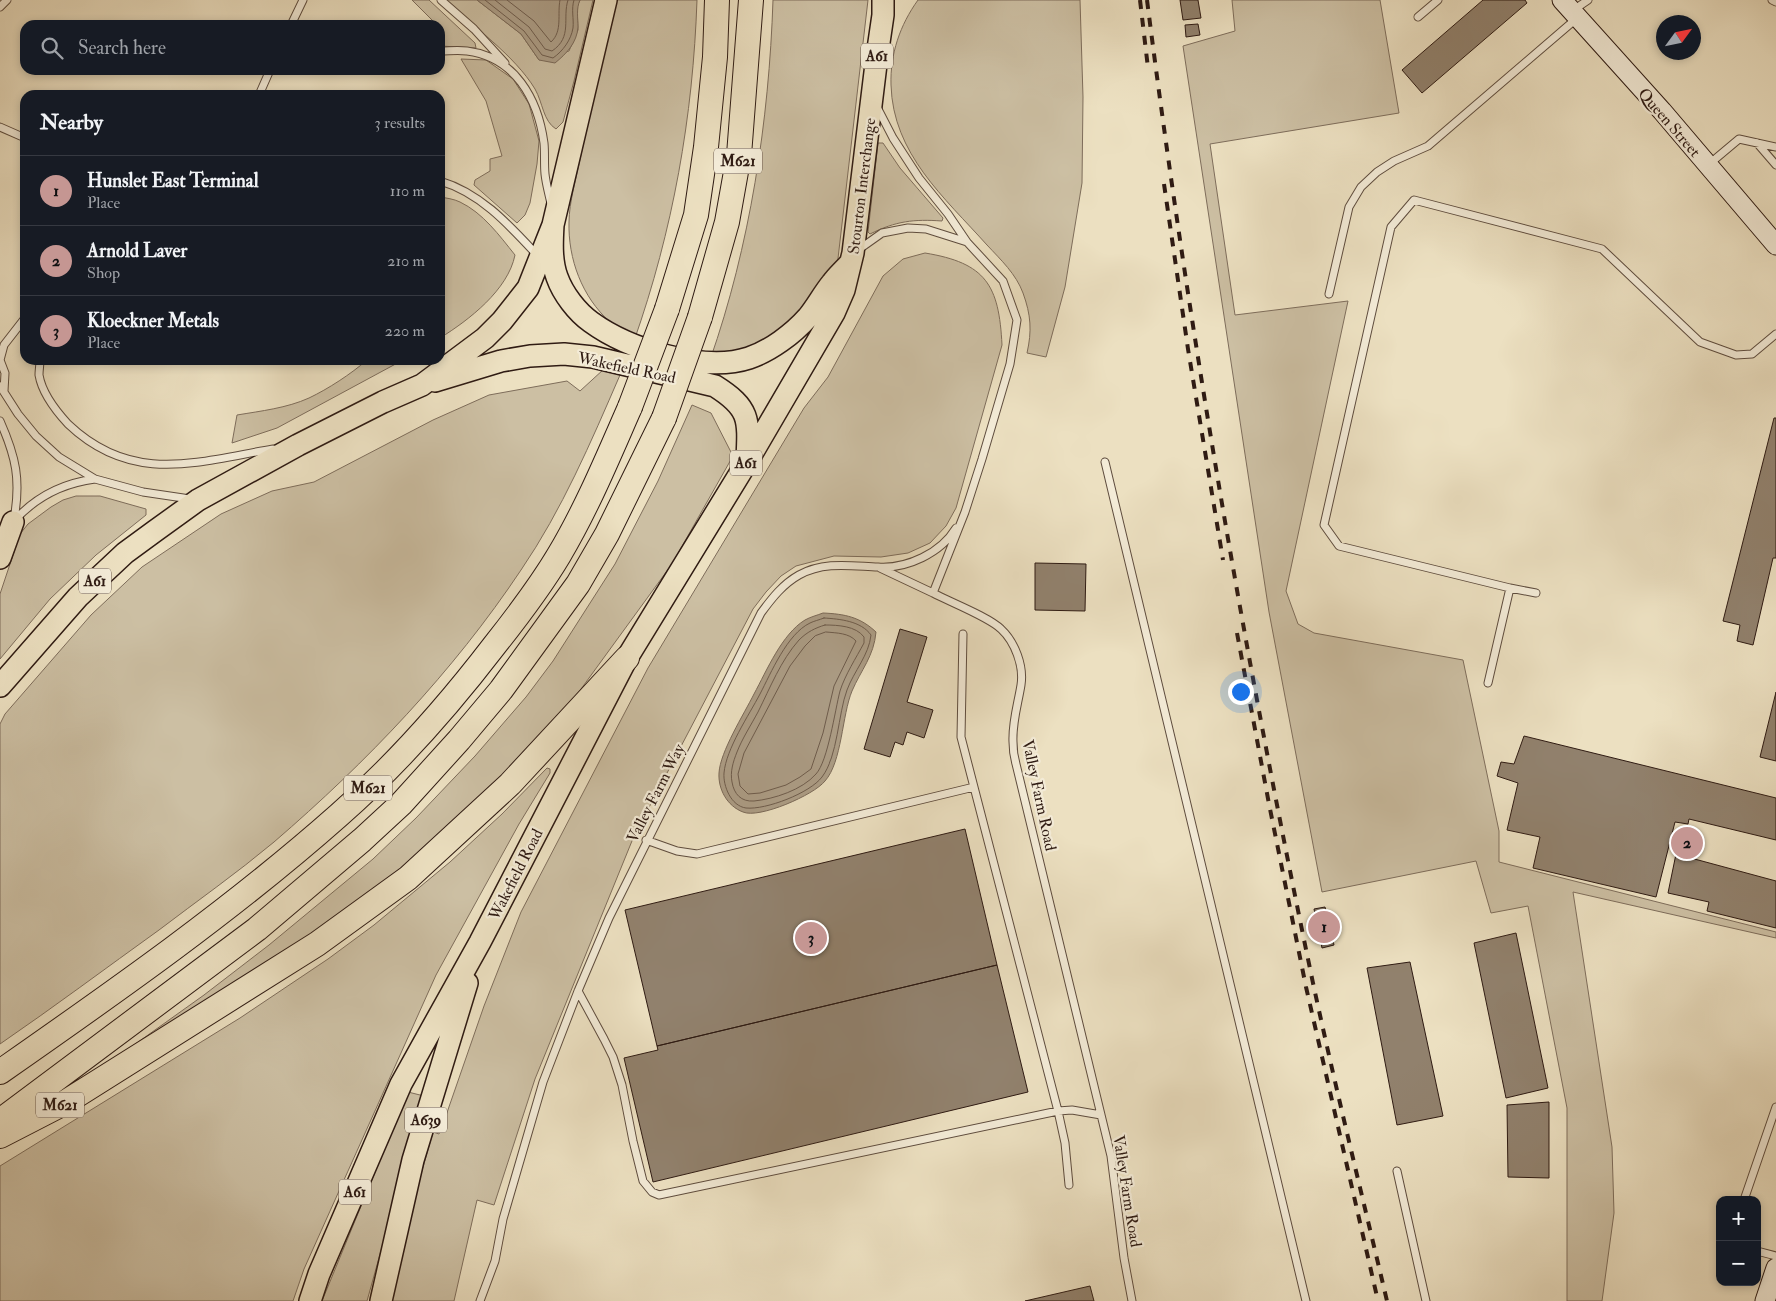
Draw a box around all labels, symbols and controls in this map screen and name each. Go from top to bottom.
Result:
north arrow [1656,15,1701,60]
search box [20,20,445,75]
icon: search [38,34,66,62]
text: Search here [78,36,166,60]
road number: A61 [861,44,893,68]
street label: Queen Street [1634,84,1705,161]
text: Nearby [40,109,103,136]
text: 3 results [374,113,425,133]
street label: Stourton Interchange [844,117,880,255]
road number: M621 [714,148,762,174]
text: Hunslet East Terminal [87,169,259,193]
text: 1 [53,181,59,201]
text: 110 m [390,181,425,201]
text: Place [87,193,120,213]
text: Arnold Laver [87,239,187,263]
text: 2 [52,251,60,271]
text: 210 m [387,251,425,271]
text: Shop [87,263,120,283]
text: Kloeckner Metals [87,309,219,333]
text: 3 [53,321,59,341]
text: 220 m [385,321,425,341]
text: Place [87,333,120,353]
street label: Wakefield Road [575,348,678,388]
road number: A61 [730,450,762,476]
road number: A61 [79,568,111,594]
your location [1228,679,1254,705]
street label: Valley Farm Road [1017,738,1061,853]
street label: Valley Farm Way [622,740,690,846]
road number: M621 [344,776,392,800]
pin: 2 [1671,824,1703,862]
street label: Wakefield Road [484,825,548,924]
pin: 1 [1308,908,1340,946]
pin: 3 [795,919,827,957]
road number: M621 [36,1092,84,1118]
road number: A639 [405,1108,447,1132]
street label: Valley Farm Road [1108,1134,1146,1249]
road number: A61 [339,1180,371,1204]
map controls [1716,1196,1761,1286]
button: + [1716,1196,1761,1241]
button: − [1716,1241,1761,1286]

